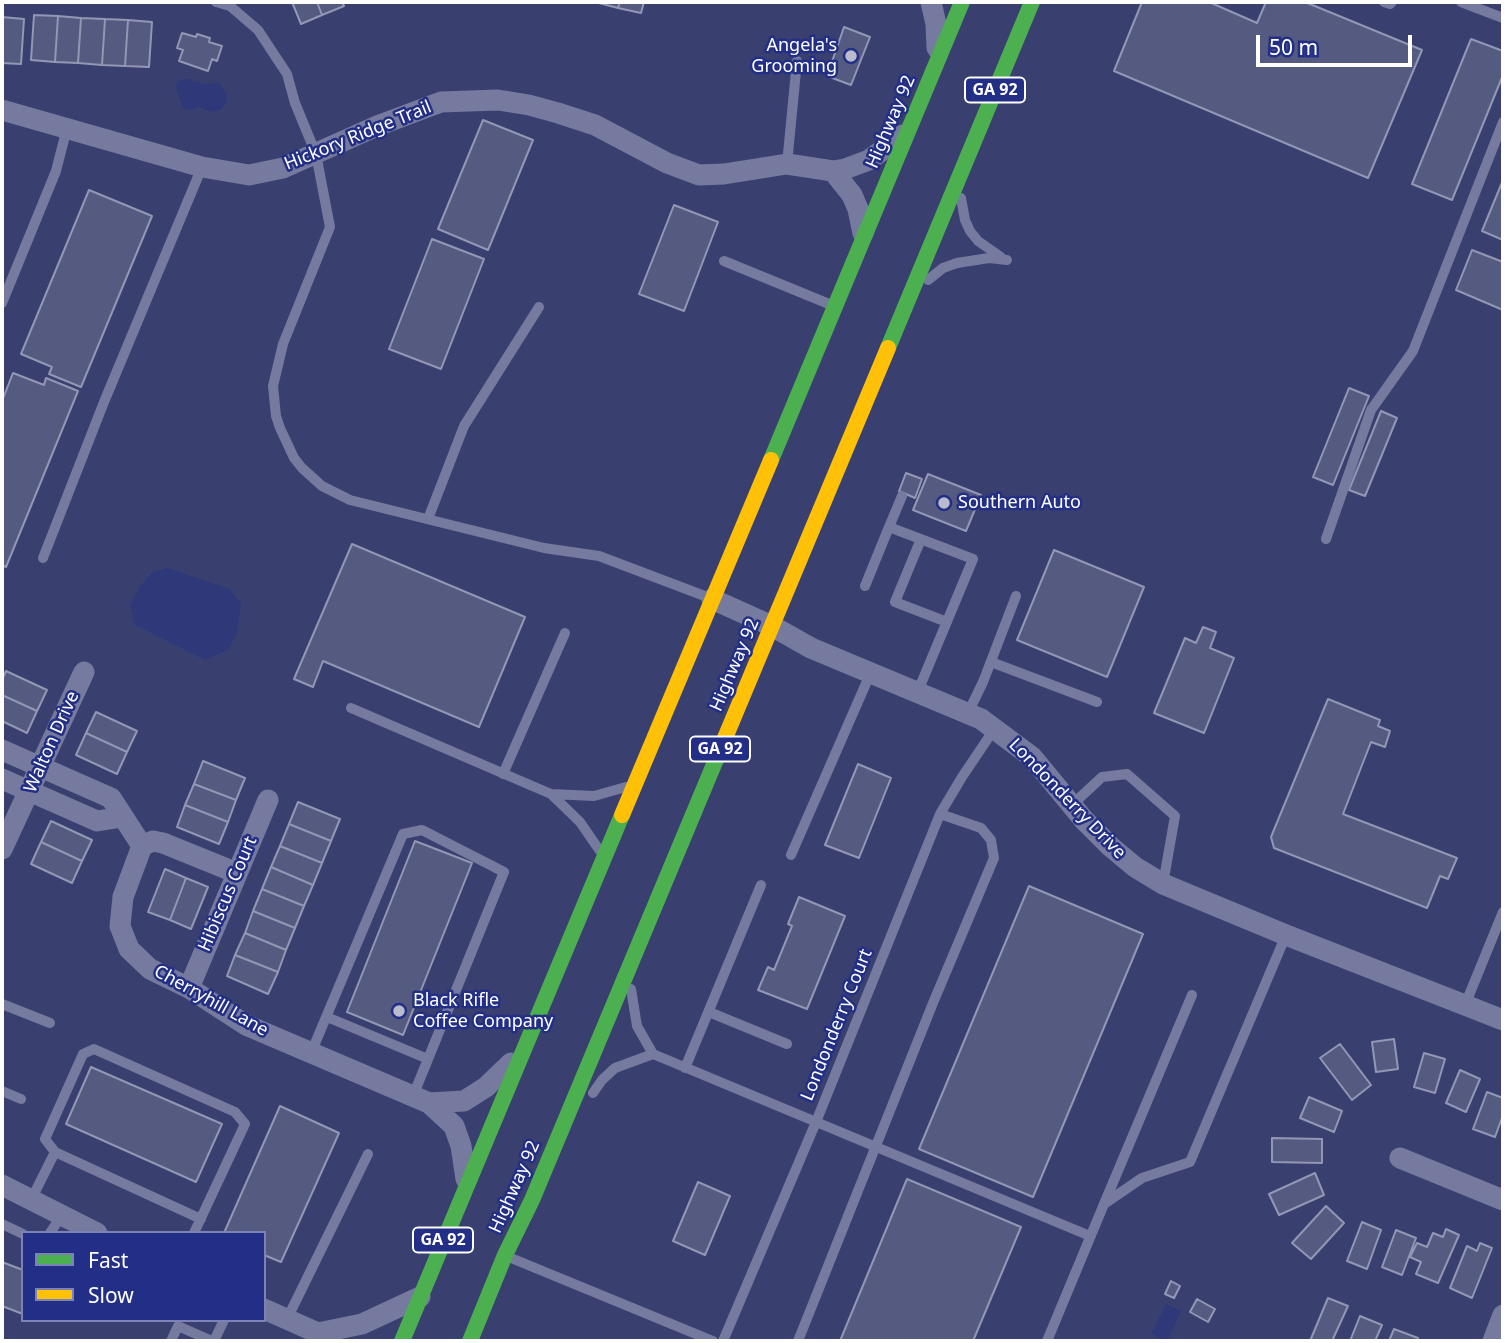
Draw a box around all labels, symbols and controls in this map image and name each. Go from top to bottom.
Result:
scale bar [1260,21,1416,65]
text: 50 m [1269,33,1318,61]
place label: Angela's Grooming [751,35,837,78]
marker: Angela's Grooming [843,48,859,64]
street label: Highway 92 [862,72,920,172]
road number: GA 92 [965,78,1025,102]
street label: Hickory Ridge Trail [281,97,435,175]
place label: Southern Auto [958,492,1081,514]
marker: Southern Auto [936,495,952,511]
street label: Highway 92 [706,615,764,715]
street label: Walton Drive [20,688,84,796]
street label: Londonderry Drive [1004,734,1130,864]
road number: GA 92 [690,736,750,762]
street label: Hibiscus Court [194,833,262,955]
street label: Londonderry Court [797,946,877,1104]
street label: Cherryhill Lane [150,961,272,1041]
place label: Black Rifle Coffee Company [413,990,553,1032]
marker: Black Rifle Coffee Company [391,1003,407,1019]
street label: Highway 92 [485,1137,545,1237]
road number: GA 92 [413,1228,473,1252]
legend [21,1231,266,1322]
text: Fast [88,1246,128,1274]
text: Slow [88,1281,134,1309]

